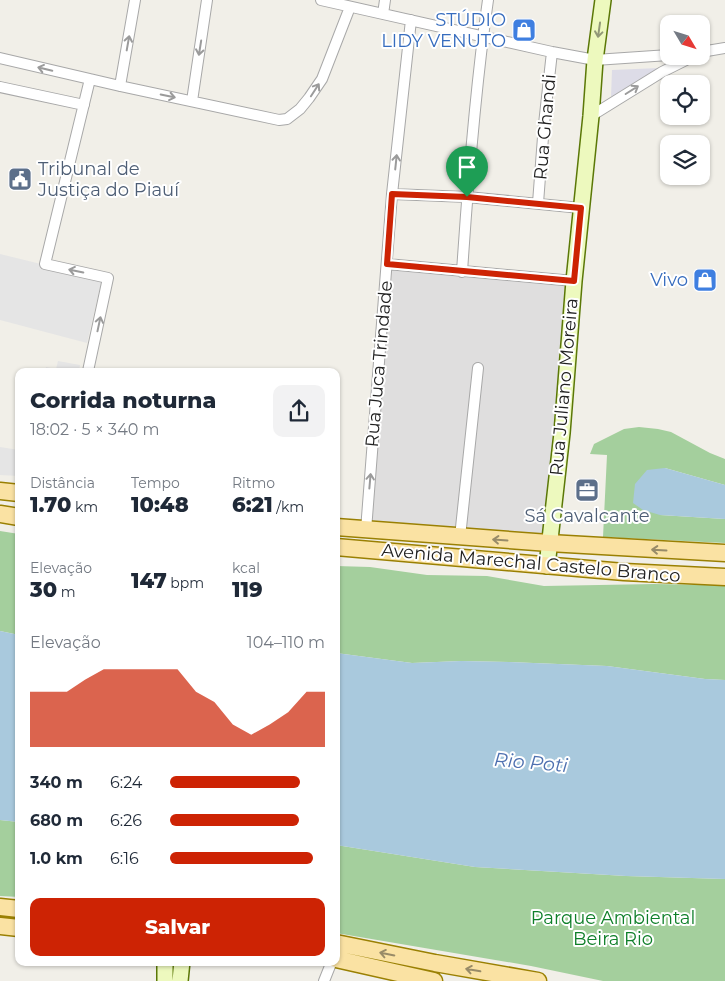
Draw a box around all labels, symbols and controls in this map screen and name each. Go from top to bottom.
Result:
place label: STÚDIO LIDY VENUTO [381,9,506,52]
north arrow [660,15,710,65]
map controls [660,15,710,185]
shop icon: STÚDIO LIDY VENUTO [511,17,537,43]
one-way arrow [594,22,604,38]
one-way arrow [123,36,133,52]
one-way arrow [194,40,204,56]
one-way arrow [38,64,54,73]
street label: Rua Ghandi [529,73,561,181]
button: locate [660,75,710,125]
one-way arrow [309,83,320,97]
one-way arrow [624,85,638,95]
one-way arrow [159,92,175,102]
button: layers [660,135,710,185]
pin [446,146,488,197]
icon: arrive [453,153,481,181]
one-way arrow [391,154,401,170]
place label: Tribunal de Justiça do Piauí [37,158,180,201]
public building icon: Tribunal de Justiça do Piauí [7,166,33,192]
one-way arrow [69,265,85,275]
shop icon: Vivo [692,267,718,293]
place label: Vivo [650,269,688,291]
street label: Rua Juca Trindade [361,280,397,448]
street label: Rua Juliano Moreira [545,297,583,477]
one-way arrow [94,317,104,333]
button: share [273,385,325,437]
text: Corrida noturna [30,387,216,414]
text: 18:02 · 5 × 340 m [30,420,159,439]
one-way arrow [365,473,374,489]
text: Distância [30,474,95,492]
text: Tempo [131,474,180,492]
text: Ritmo [232,474,275,492]
office icon: Sá Cavalcante [574,477,600,503]
text: 1.70 [30,492,71,517]
text: 10:48 [131,492,189,517]
text: 6:21 [232,492,273,517]
text: km [71,498,98,516]
text: /km [273,498,304,516]
place label: Sá Cavalcante [524,505,650,527]
one-way arrow [492,535,508,544]
street label: Avenida Marechal Castelo Branco [381,539,681,587]
one-way arrow [651,546,667,555]
text: Elevação [30,559,92,577]
text: kcal [232,559,260,577]
text: 147 [131,568,167,593]
text: bpm [167,574,204,592]
text: 30 [30,577,57,602]
text: 119 [232,577,263,602]
text: m [57,583,76,601]
text: Elevação [30,633,101,652]
text: 104–110 m [247,633,325,652]
water label: Rio Poti [493,748,570,777]
text: 340 m [30,773,83,792]
text: 6:24 [110,773,142,792]
text: 680 m [30,811,83,830]
text: 6:26 [110,811,142,830]
text: 1.0 km [30,849,83,868]
text: 6:16 [110,849,139,868]
button: Salvar [30,898,325,956]
park label: Parque Ambiental Beira Rio [531,907,695,950]
one-way arrow [380,948,396,958]
one-way arrow [465,965,481,974]

